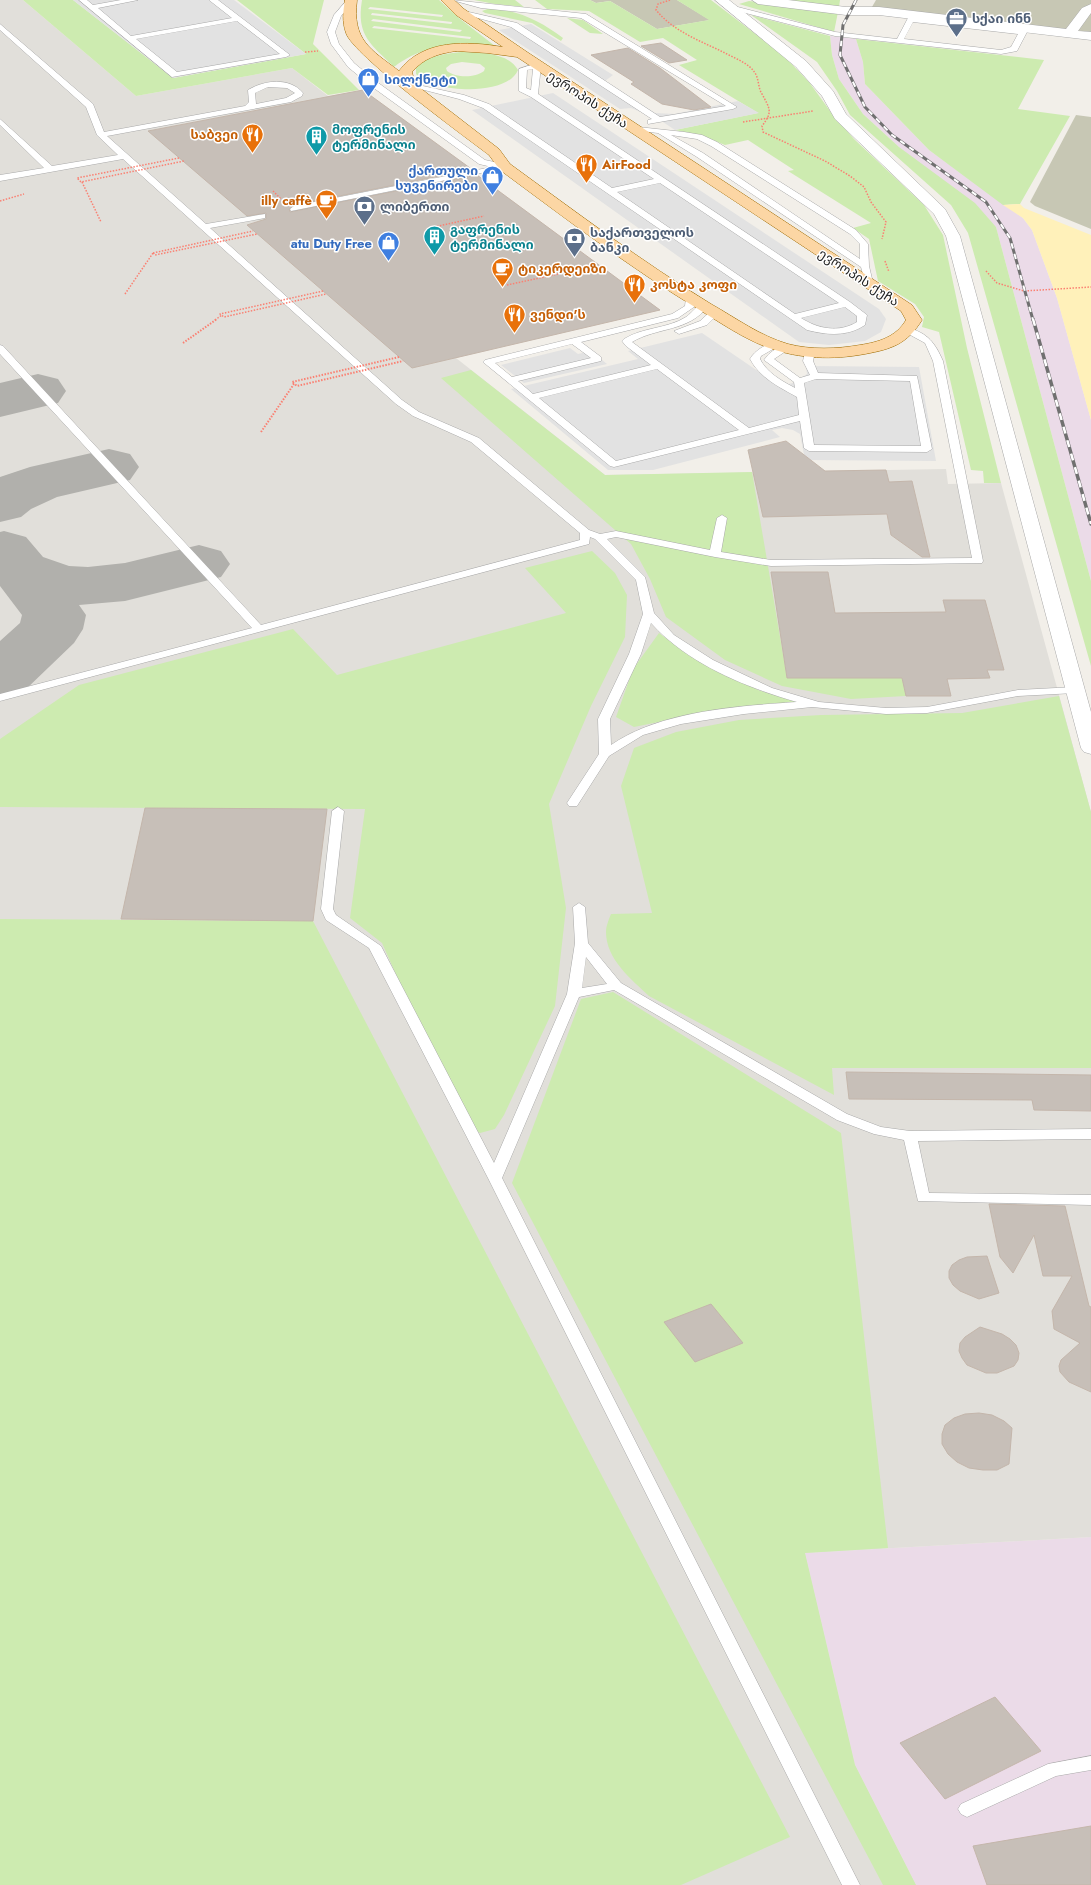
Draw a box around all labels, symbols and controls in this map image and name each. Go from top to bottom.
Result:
office icon: სქაი ინნ [944,5,970,38]
place label: სქაი ინნ [972,9,1031,28]
shop icon: სილქნეტი [356,66,382,99]
street label: ევროპის ქუჩა [544,66,632,133]
place label: სილქნეტი [384,70,457,89]
place label: მოფრენის ტერმინალი [332,120,416,154]
restaurant icon: საბვეი [240,121,266,154]
building icon: მოფრენის ტერმინალი [303,123,329,156]
place label: საბვეი [191,125,238,144]
restaurant icon: AirFood [573,151,599,184]
place label: AirFood [601,155,651,174]
place label: ქართული სუვენირები [395,161,478,195]
shop icon: ქართული სუვენირები [480,164,506,197]
cafe icon: illy caffè [314,187,340,220]
place label: illy caffè [261,191,313,210]
bank icon: ლიბერთი [352,193,378,226]
place label: ლიბერთი [380,197,450,216]
place label: გაფრენის ტერმინალი [450,220,534,254]
building icon: გაფრენის ტერმინალი [422,223,448,256]
place label: საქართველოს ბანკი [590,223,694,257]
bank icon: საქართველოს ბანკი [561,226,587,259]
shop icon: atu Duty Free [375,230,401,263]
place label: atu Duty Free [291,234,373,253]
street label: ევროპის ქუჩა [815,244,903,311]
cafe icon: ტიკერდეიზი [490,255,516,288]
place label: ტიკერდეიზი [518,259,607,278]
restaurant icon: კოსტა კოფი [622,271,648,304]
place label: კოსტა კოფი [650,275,737,294]
restaurant icon: ვენდი'ს [502,301,528,334]
place label: ვენდი'ს [530,305,586,324]

